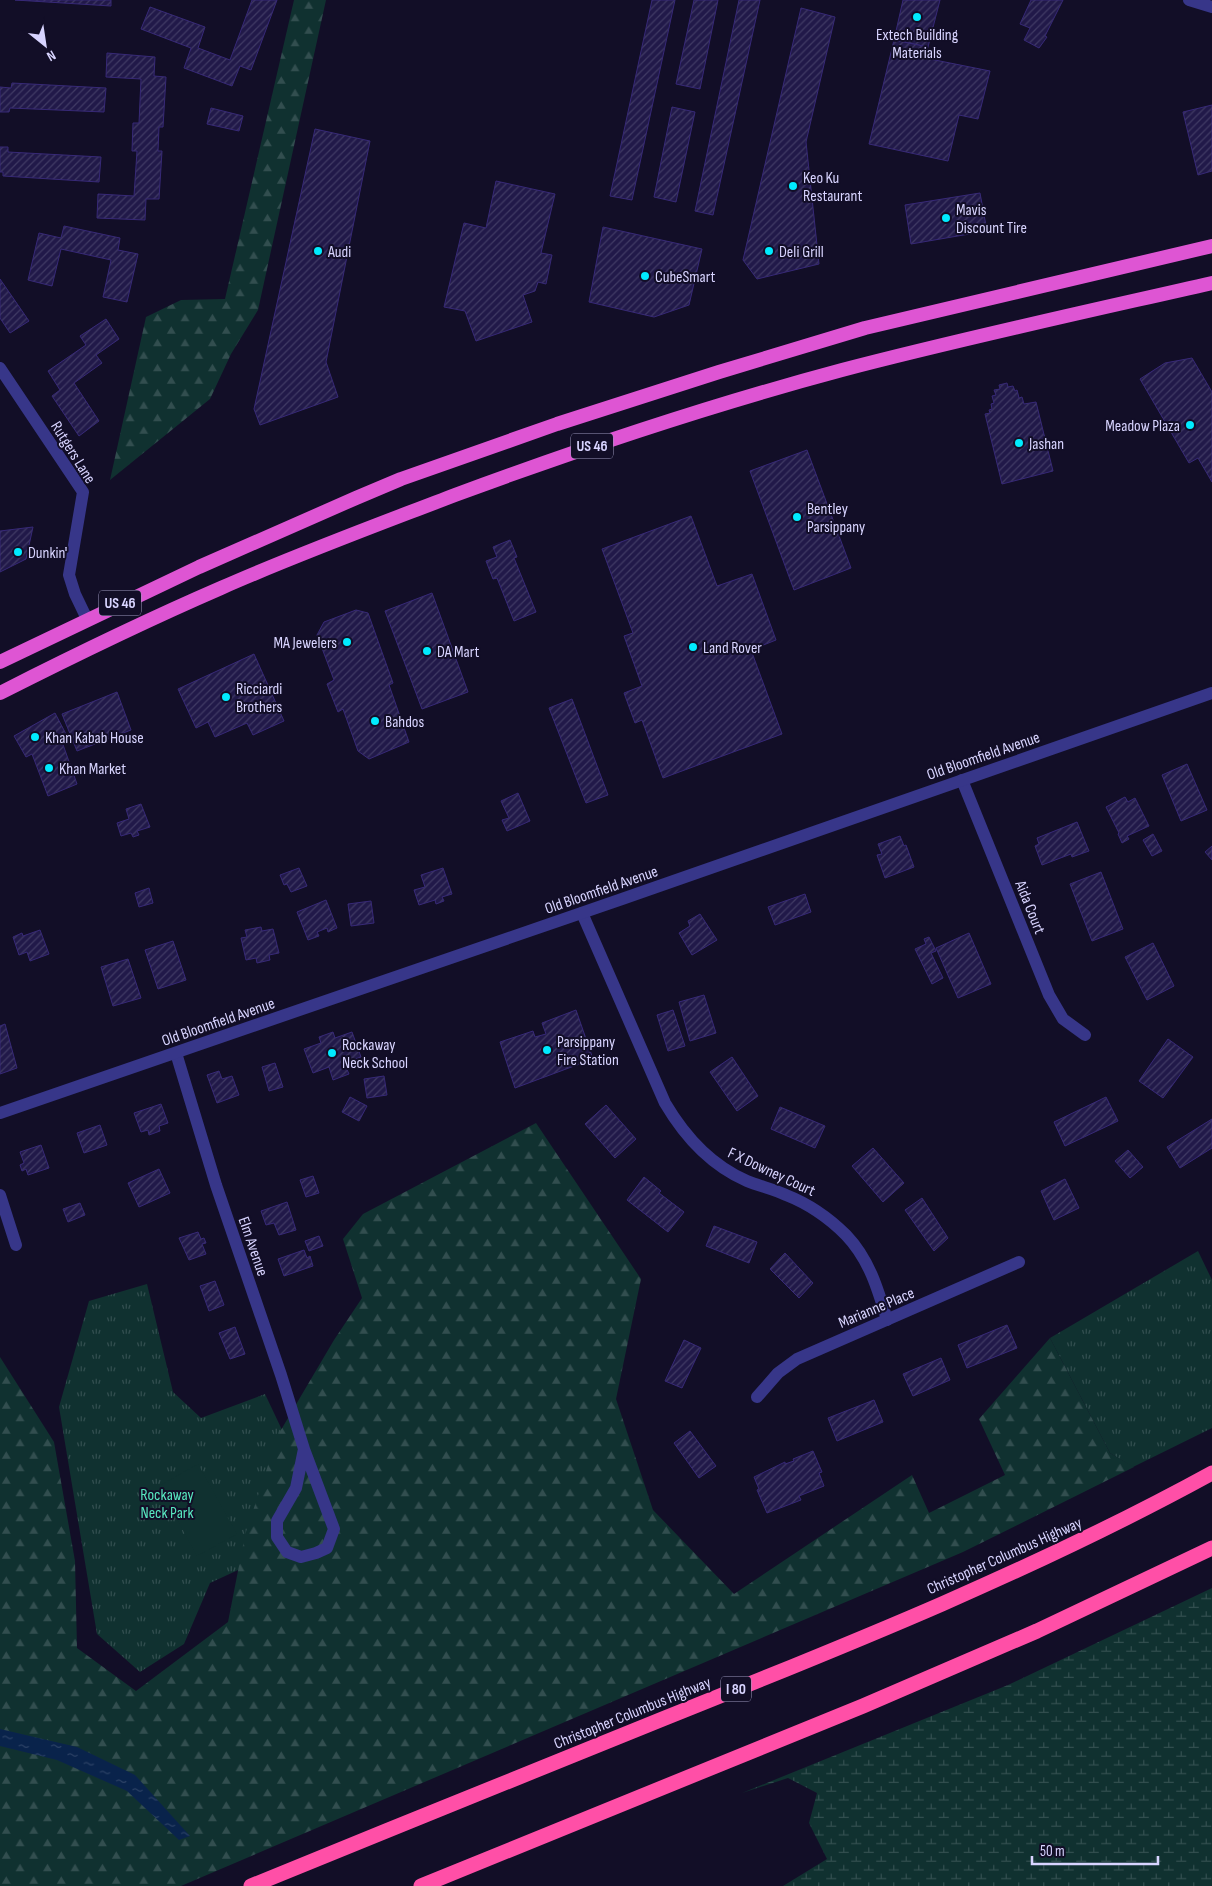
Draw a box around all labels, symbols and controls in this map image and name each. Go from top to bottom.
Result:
marker: Extech Building Materials [911,11,923,23]
north arrow [20,20,70,70]
place label: Extech Building Materials [876,26,958,63]
text: N [44,47,59,65]
place label: Keo Ku Restaurant [803,169,862,206]
marker: Keo Ku Restaurant [787,180,799,192]
place label: Mavis Discount Tire [956,201,1027,238]
marker: Mavis Discount Tire [940,212,952,224]
place label: Audi [327,243,351,262]
place label: Deli Grill [779,243,824,262]
marker: Audi [312,245,324,257]
marker: Deli Grill [763,245,775,257]
place label: CubeSmart [655,268,716,287]
marker: CubeSmart [639,270,651,282]
place label: Meadow Plaza [1105,417,1180,436]
street label: Rutgers Lane [46,418,99,487]
marker: Meadow Plaza [1184,419,1196,431]
road number: US 46 [571,434,613,458]
place label: Jashan [1028,435,1064,454]
marker: Jashan [1013,437,1025,449]
place label: Bentley Parsippany [807,500,865,537]
marker: Bentley Parsippany [791,511,803,523]
place label: Dunkin' [28,544,67,563]
marker: Dunkin' [12,546,24,558]
road number: US 46 [99,590,141,616]
place label: MA Jewelers [274,634,337,653]
marker: MA Jewelers [341,636,353,648]
place label: Land Rover [703,639,762,658]
marker: Land Rover [687,641,699,653]
place label: DA Mart [437,643,480,662]
marker: DA Mart [421,645,433,657]
place label: Ricciardi Brothers [236,680,283,717]
marker: Ricciardi Brothers [220,691,232,703]
place label: Bahdos [385,713,424,732]
marker: Bahdos [369,715,381,727]
street label: Old Bloomfield Avenue [924,728,1043,785]
place label: Khan Kabab House [45,729,144,748]
marker: Khan Kabab House [29,731,41,743]
place label: Khan Market [59,760,126,779]
marker: Khan Market [43,762,55,774]
street label: Old Bloomfield Avenue [542,862,661,919]
street label: Aida Court [1010,877,1049,937]
street label: Old Bloomfield Avenue [159,994,278,1051]
place label: Parsippany Fire Station [557,1033,619,1070]
place label: Rockaway Neck School [342,1036,408,1073]
marker: Parsippany Fire Station [541,1044,553,1056]
marker: Rockaway Neck School [326,1047,338,1059]
street label: F X Downey Court [725,1144,818,1201]
street label: Elm Avenue [234,1214,272,1279]
street label: Marianne Place [836,1284,917,1333]
park label: Rockaway Neck Park [140,1486,194,1523]
street label: Christopher Columbus Highway [924,1514,1085,1599]
street label: Christopher Columbus Highway [551,1673,714,1754]
road number: I 80 [721,1676,751,1702]
scale bar [1032,1834,1158,1866]
text: 50 m [1040,1842,1065,1861]

